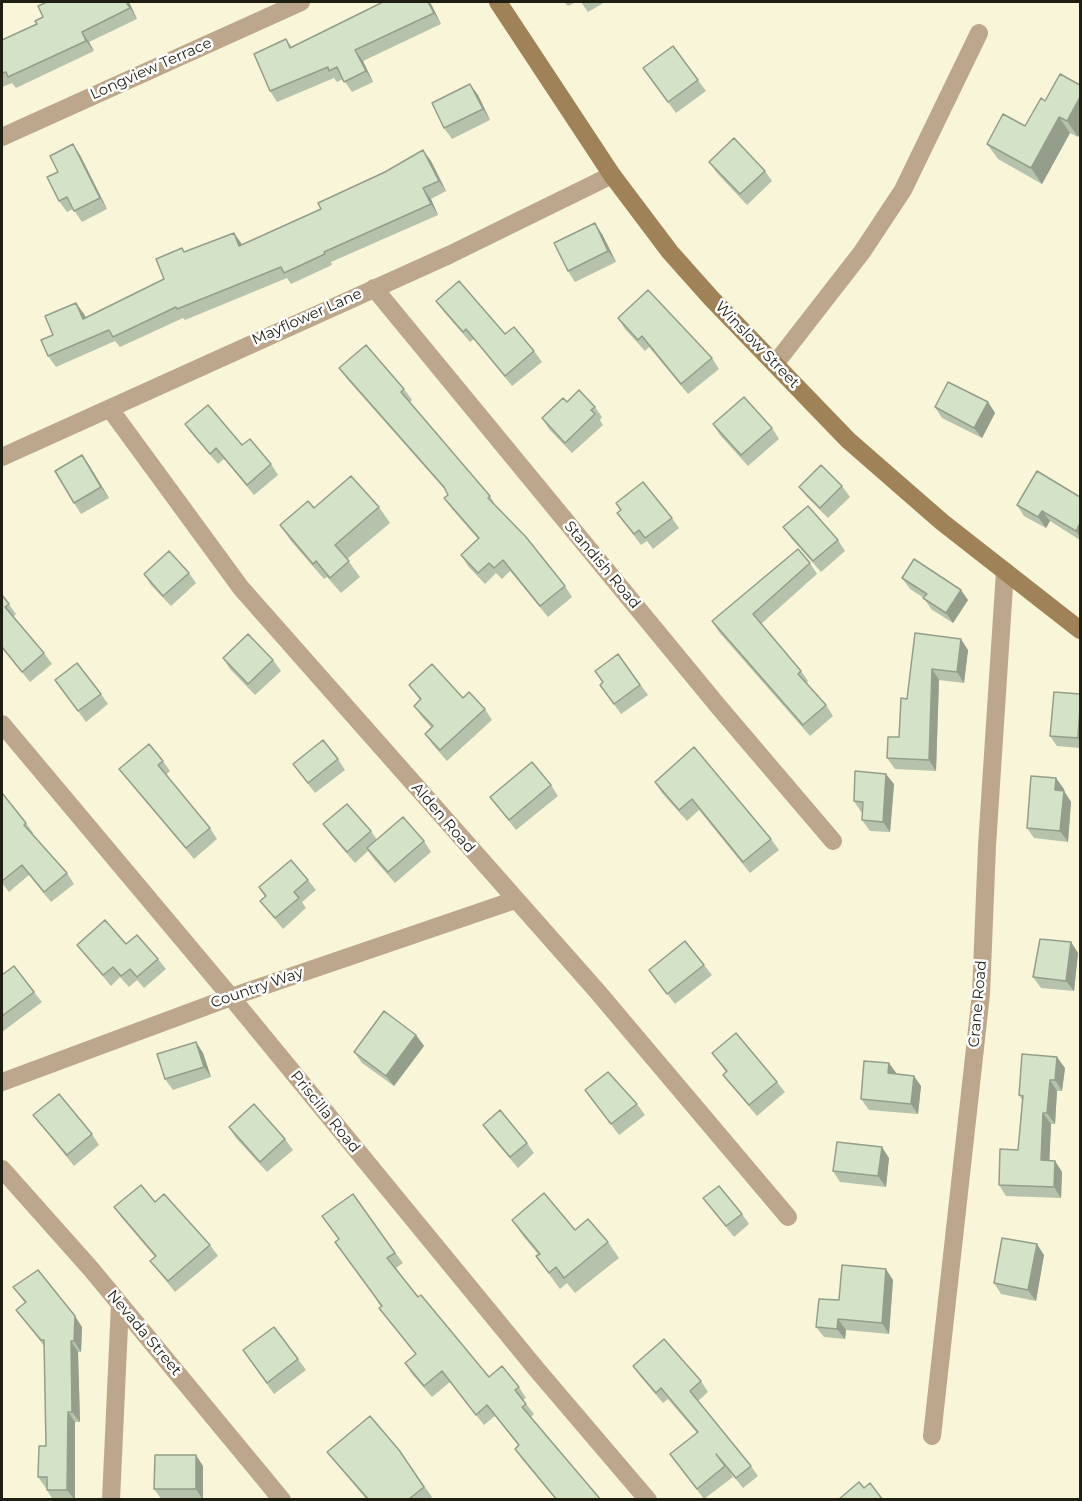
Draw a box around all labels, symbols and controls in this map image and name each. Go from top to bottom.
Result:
street label: Longview Terrace [87,34,215,104]
street label: Mayflower Lane [249,285,365,349]
street label: Winslow Street [711,298,803,392]
street label: Standish Road [560,518,644,612]
street label: Alden Road [408,779,478,857]
street label: Crane Road [965,960,991,1048]
street label: Country Way [208,964,306,1012]
street label: Priscilla Road [287,1067,363,1157]
street label: Nevada Street [103,1287,185,1379]

